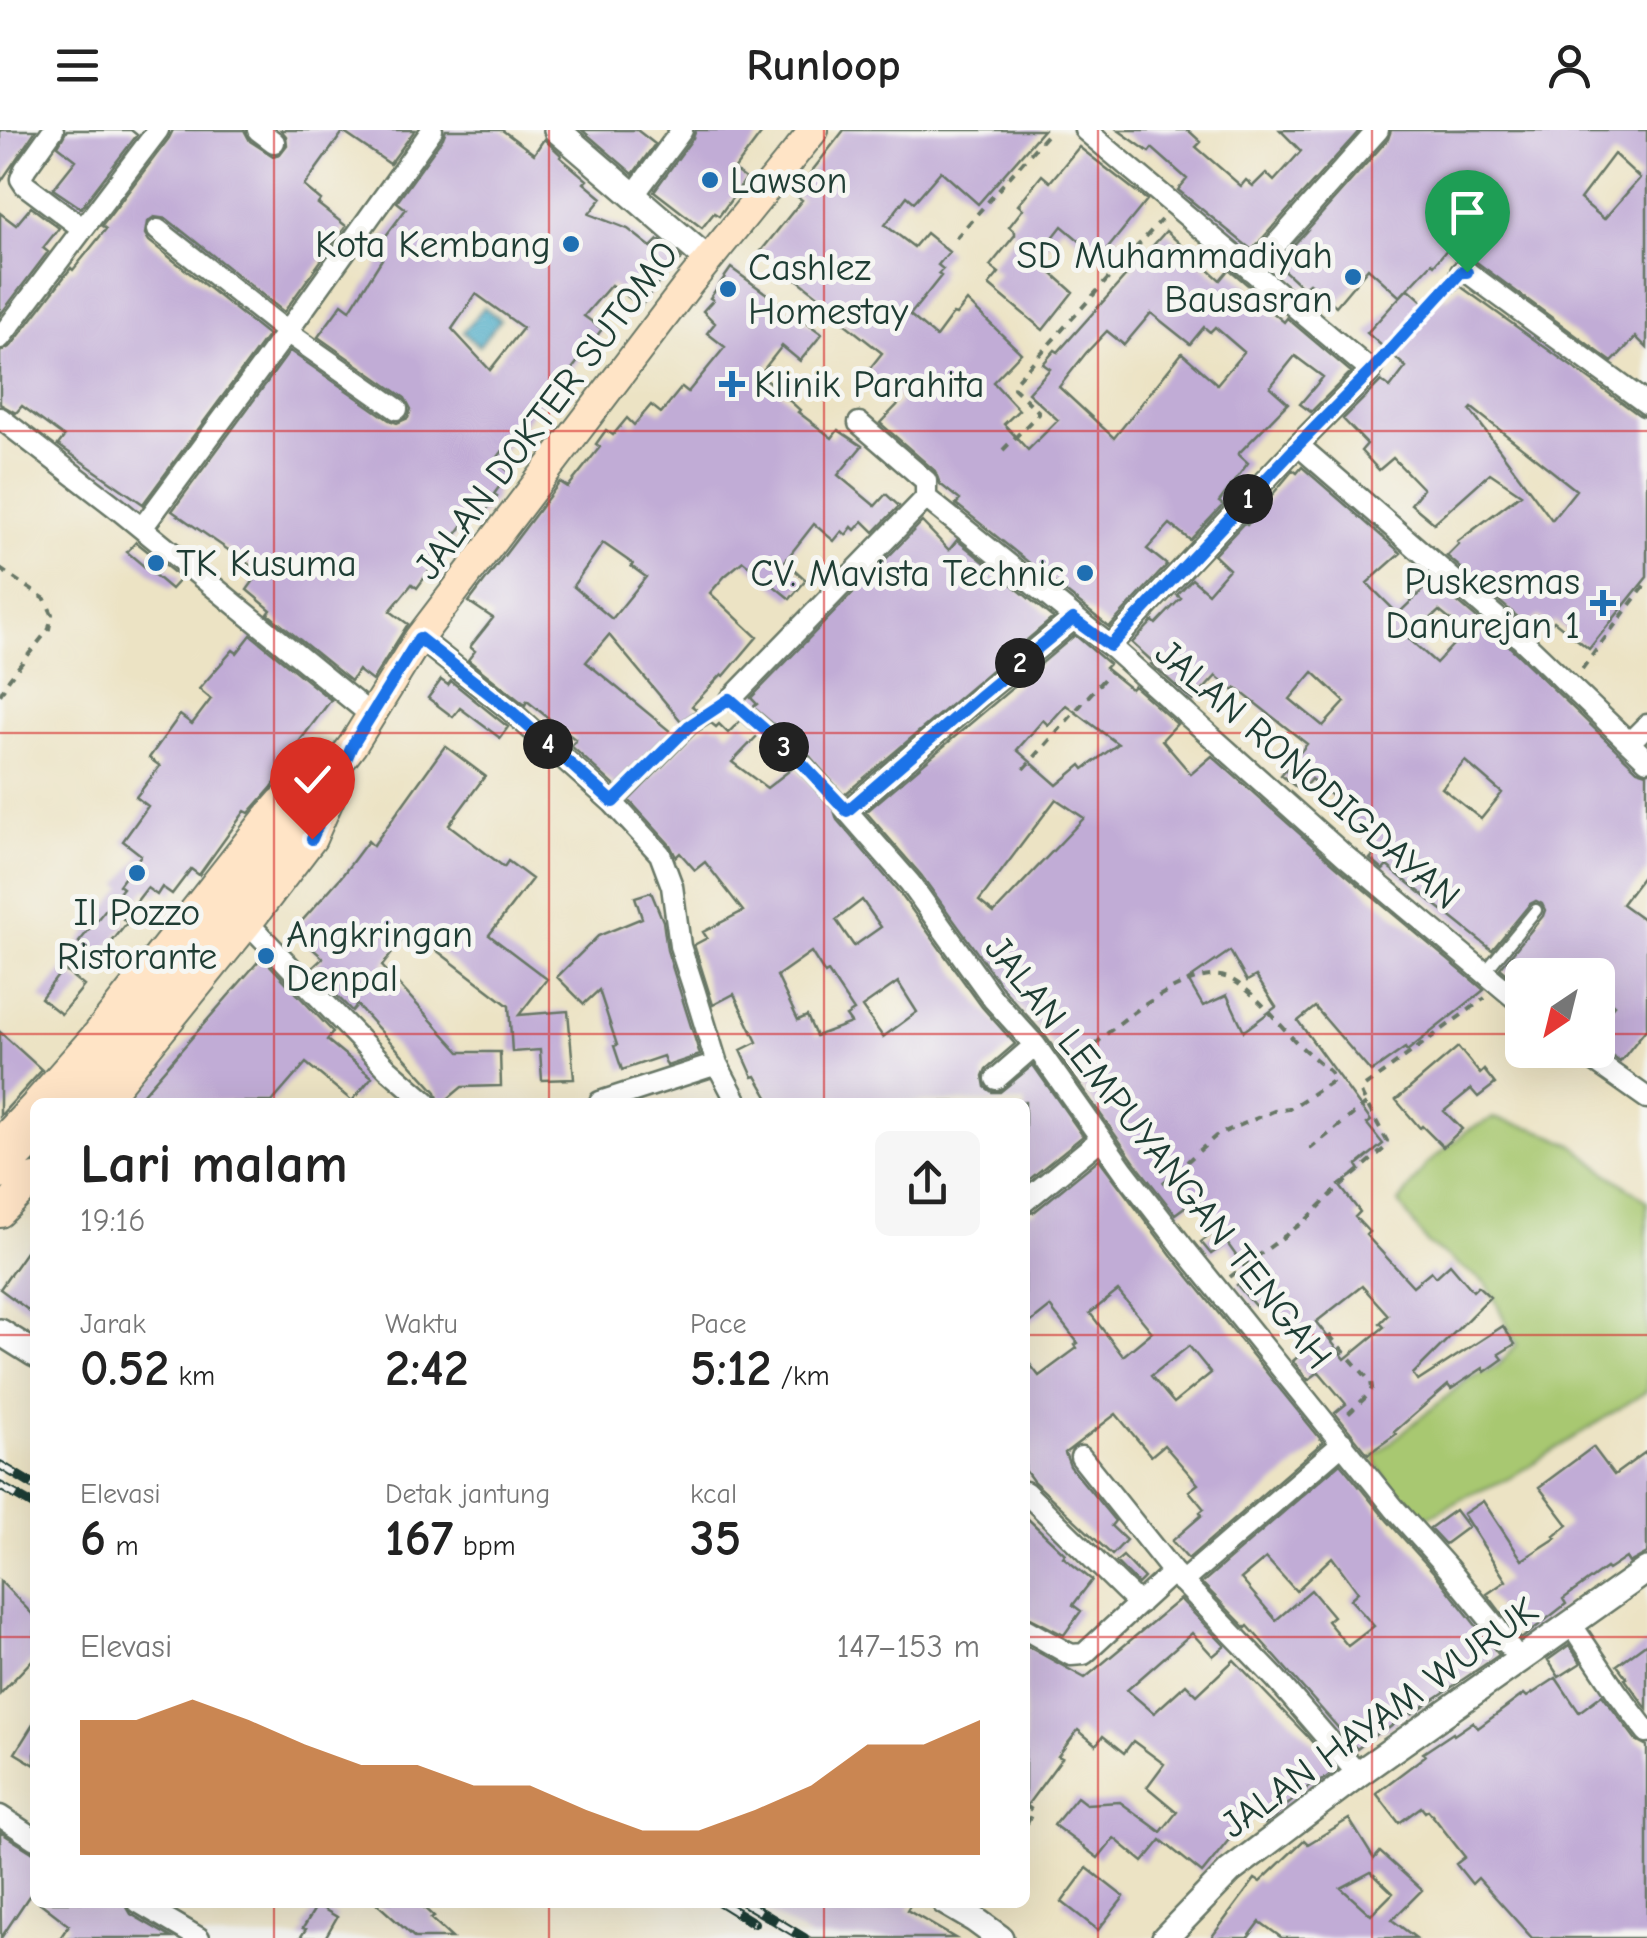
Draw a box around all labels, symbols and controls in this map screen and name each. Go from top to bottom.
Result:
icon: menu [50,38,105,93]
icon: person [1542,38,1597,93]
text: Runloop [746,39,901,91]
place label: Lawson [730,159,848,203]
marker: Lawson [699,169,721,191]
pin [1425,170,1510,273]
icon: arrive [1440,185,1495,240]
place label: Kota Kembang [315,223,551,267]
street label: JALAN DOKTER SUTOMO [405,233,688,588]
marker: Kota Kembang [560,233,582,255]
place label: SD Muhammadiyah Bausasran [1017,234,1333,322]
place label: Cashlez Homestay [748,246,908,334]
marker: SD Muhammadiyah Bausasran [1342,266,1364,288]
marker: Cashlez Homestay [717,278,739,300]
place label: Klinik Parahita [754,363,985,407]
marker: Klinik Parahita [719,371,745,397]
pin: 1 [1223,474,1273,524]
text: 1 [1242,483,1254,515]
place label: TK Kusuma [176,542,357,586]
marker: TK Kusuma [145,552,167,574]
place label: CV. Mavista Technic [750,552,1065,596]
place label: Puskesmas Danurejan 1 [1385,560,1580,648]
marker: CV. Mavista Technic [1074,562,1096,584]
marker: Puskesmas Danurejan 1 [1590,590,1616,616]
street label: JALAN RONODIGDAYAN [1146,631,1468,919]
pin: 2 [995,638,1045,688]
text: 2 [1013,647,1027,679]
pin: 4 [523,719,573,769]
pin: 3 [759,722,809,772]
text: 4 [541,728,555,760]
text: 3 [777,731,791,763]
pin [270,737,355,840]
icon: check [285,752,340,807]
marker: Il Pozzo Ristorante [126,862,148,884]
place label: Il Pozzo Ristorante [57,891,217,979]
place label: Angkringan Denpal [286,913,473,1001]
street label: JALAN LEMPUYANGAN TENGAH [976,927,1341,1378]
marker: Angkringan Denpal [255,945,277,967]
north arrow [1505,958,1615,1068]
map controls [1505,958,1615,1068]
button: share [875,1131,980,1236]
text: Lari malam [80,1132,348,1196]
text: 19:16 [80,1202,145,1239]
text: Jarak [80,1308,146,1340]
text: Waktu [385,1308,458,1340]
text: Pace [690,1308,746,1340]
text: 0.52 [80,1340,169,1398]
text: 2:42 [385,1340,469,1398]
text: 5:12 [690,1340,771,1398]
text: km [169,1360,215,1392]
text: /km [771,1360,830,1392]
text: Elevasi [80,1478,161,1510]
text: Detak jantung [385,1478,550,1510]
text: kcal [690,1478,737,1510]
text: 6 [80,1510,106,1568]
text: 167 [385,1510,453,1568]
text: 35 [690,1510,741,1568]
text: m [106,1530,139,1562]
text: bpm [453,1530,516,1562]
street label: JALAN HAYAM WURUK [1213,1588,1546,1847]
text: Elevasi [80,1628,172,1665]
text: 147–153 m [837,1628,980,1665]

